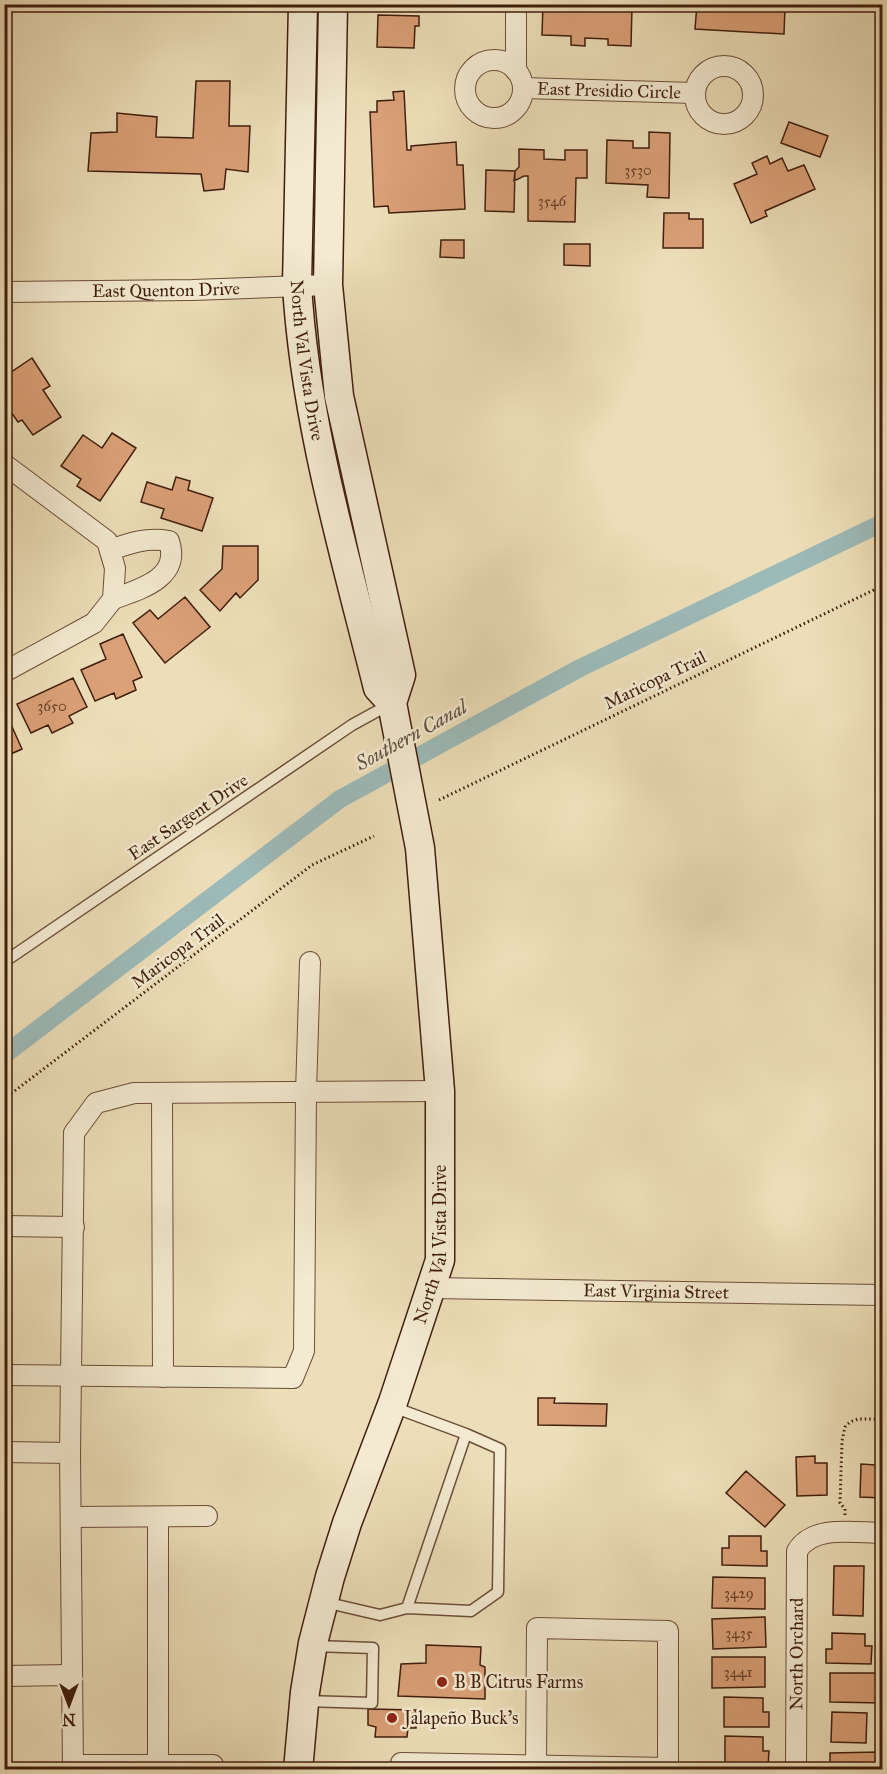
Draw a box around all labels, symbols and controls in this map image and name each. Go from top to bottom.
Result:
street label: East Presidio Circle [537,77,681,104]
house number: 3530 [624,161,652,179]
house number: 3546 [538,192,568,210]
street label: East Quenton Drive [92,277,240,302]
street label: North Val Vista Drive [286,279,329,443]
street label: Maricopa Trail [600,646,710,714]
water label: Southern Canal [350,694,472,776]
house number: 3650 [37,697,67,715]
street label: East Sargent Drive [124,769,253,866]
street label: Maricopa Trail [127,909,229,993]
street label: North Val Vista Drive [409,1165,452,1327]
street label: East Virginia Street [583,1279,730,1304]
house number: 3429 [724,1584,754,1602]
street label: North Orchard [785,1598,808,1710]
house number: 3435 [725,1624,753,1642]
house number: 3441 [724,1663,752,1681]
place label: B B Citrus Farms [454,1671,583,1693]
north arrow [39,1675,99,1735]
marker: B B Citrus Farms [435,1675,449,1689]
place label: Jalapeño Buck's [402,1707,519,1730]
text: N [62,1710,76,1729]
marker: Jalapeño Buck's [385,1711,399,1725]

